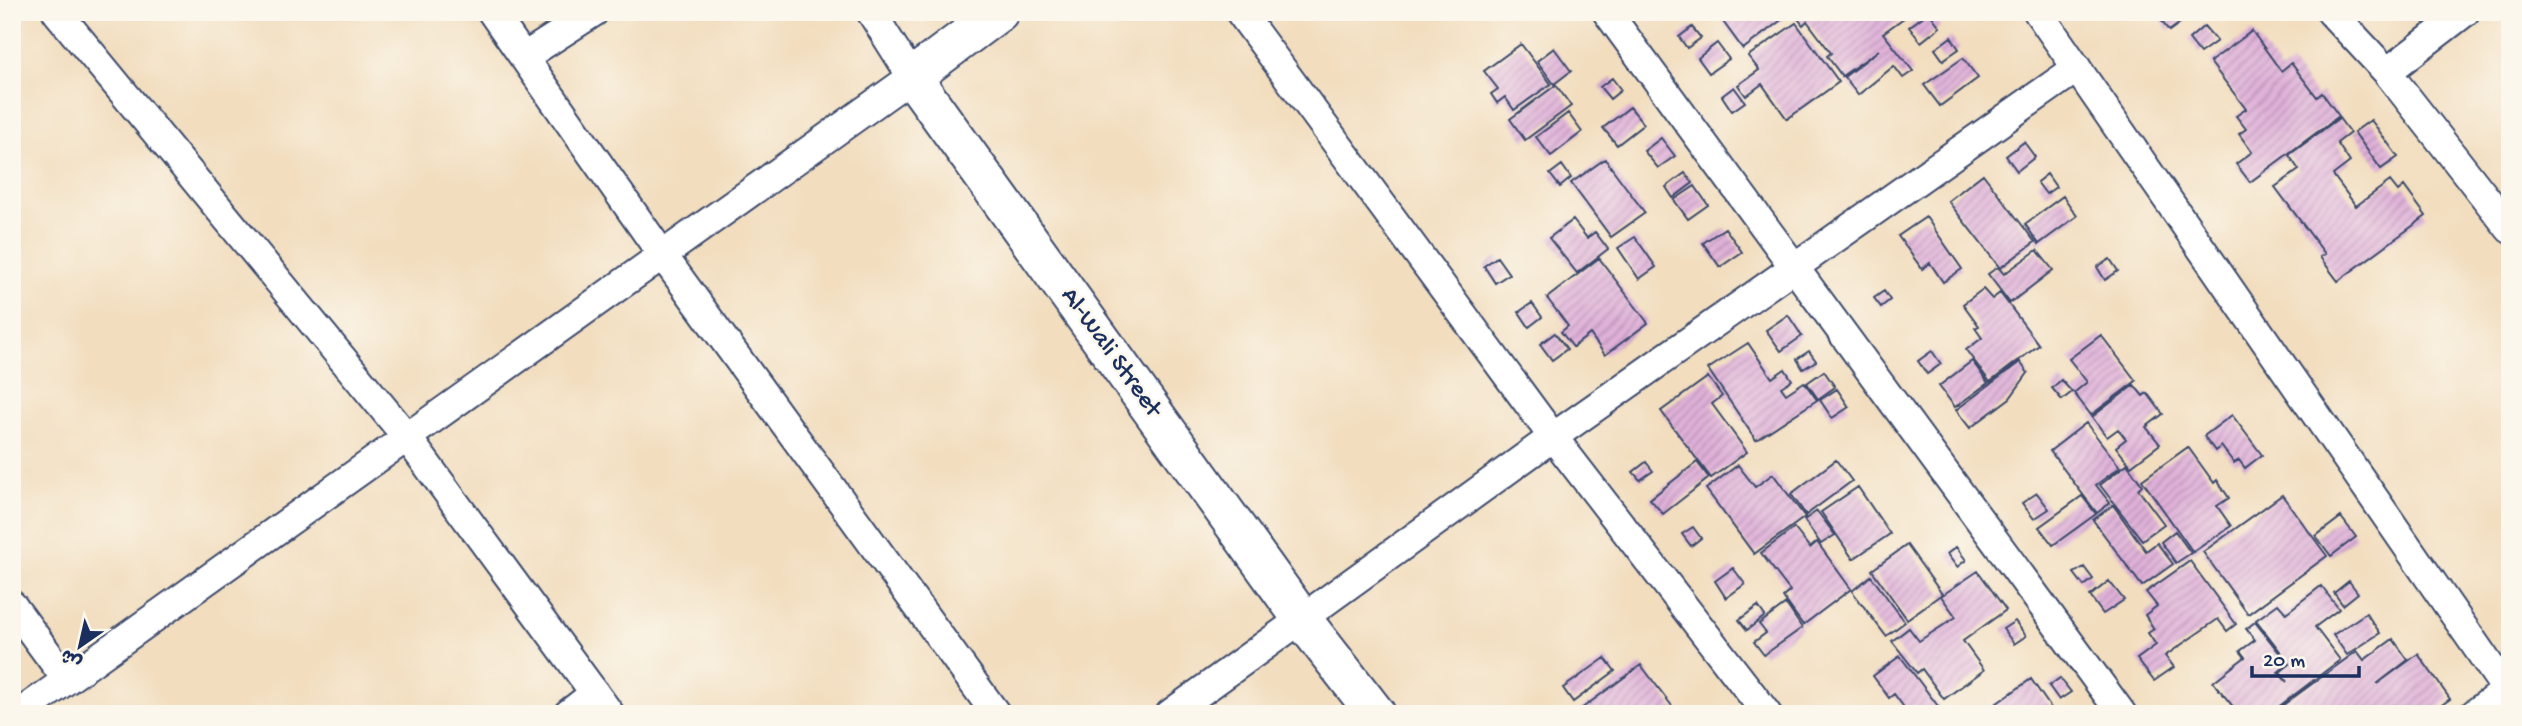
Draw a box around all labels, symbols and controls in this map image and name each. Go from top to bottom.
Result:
street label: Al-Wali Street [1053,282,1169,426]
north arrow [46,610,116,680]
scale bar [2252,635,2359,679]
text: ش [57,642,88,673]
text: 20 m [2263,650,2305,675]

